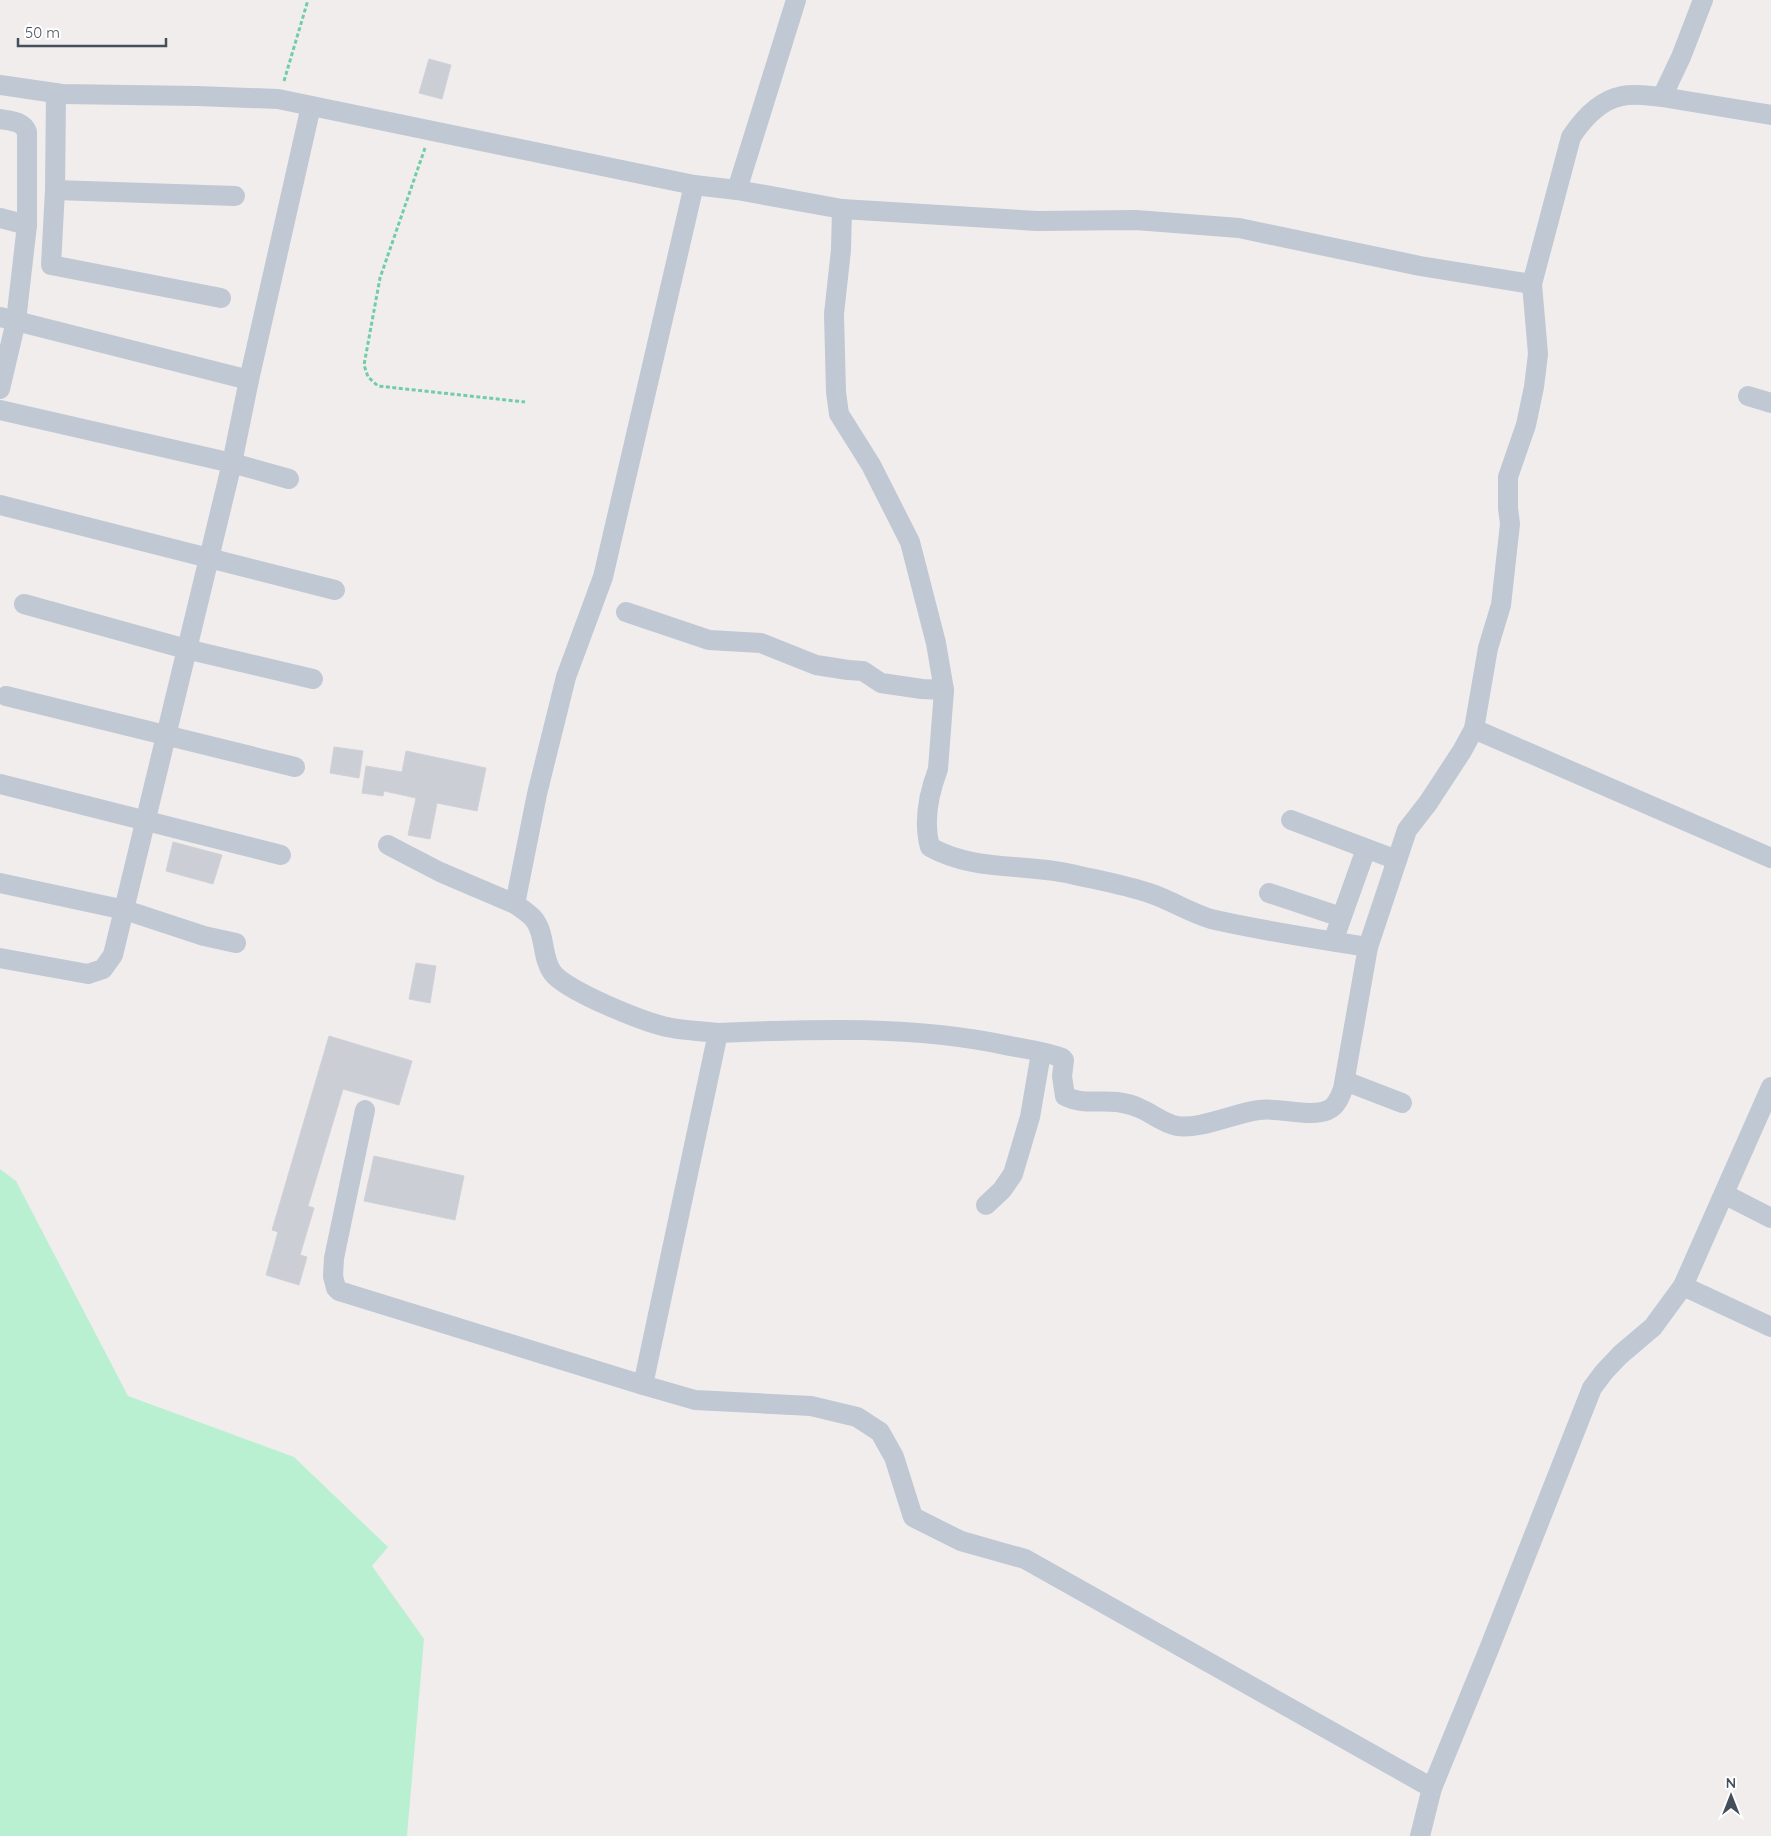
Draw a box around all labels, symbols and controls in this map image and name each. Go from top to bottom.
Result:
scale bar [18,15,165,47]
text: 50 m [25,23,60,42]
north arrow [1706,1771,1756,1821]
text: N [1726,1774,1736,1792]

